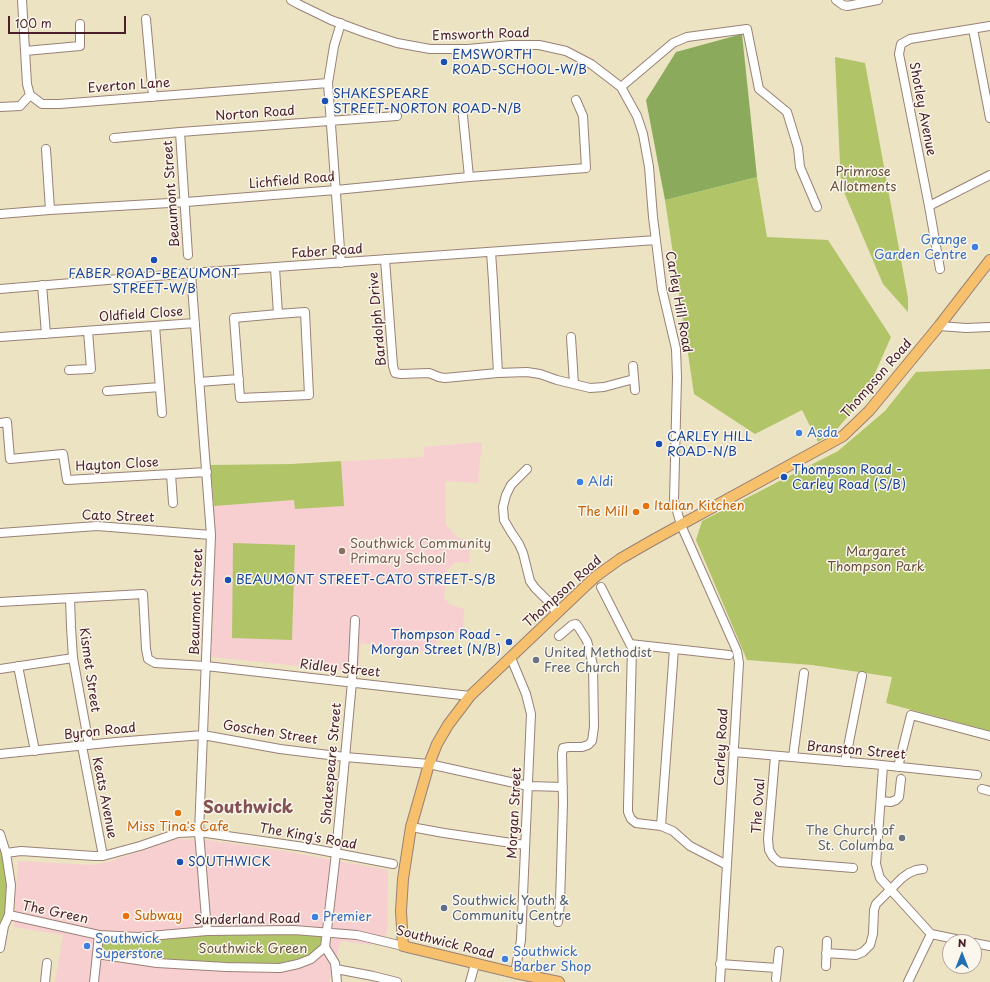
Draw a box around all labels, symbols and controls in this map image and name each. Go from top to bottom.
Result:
scale bar [10,8,128,34]
text: 100 m [15,14,52,32]
street label: Emsworth Road [432,26,530,44]
place label: EMSWORTH ROAD-SCHOOL-W/B [452,47,587,78]
marker: EMSWORTH ROAD-SCHOOL-W/B [439,57,449,67]
street label: Shotley Avenue [905,61,939,157]
street label: Everton Lane [87,75,171,97]
place label: SHAKESPEARE STREET-NORTON ROAD-N/B [333,86,521,117]
marker: SHAKESPEARE STREET-NORTON ROAD-N/B [320,96,330,106]
street label: Norton Road [215,103,295,125]
street label: Beaumont Street [160,140,184,248]
park label: Primrose Allotments [830,164,896,195]
street label: Lichfield Road [248,169,336,193]
place label: Grange Garden Centre [874,232,967,263]
street label: Faber Road [291,242,363,262]
marker: Grange Garden Centre [970,242,980,252]
street label: Carley Hill Road [661,250,695,354]
marker: FABER ROAD-BEAUMONT STREET-W/B [149,255,159,265]
place label: FABER ROAD-BEAUMONT STREET-W/B [68,266,240,297]
street label: Bardolph Drive [366,271,390,367]
street label: Oldfield Close [98,304,184,326]
street label: Thompson Road [838,336,916,422]
place label: Asda [807,425,838,441]
marker: Asda [794,428,804,438]
place label: CARLEY HILL ROAD-N/B [667,429,752,460]
marker: CARLEY HILL ROAD-N/B [654,439,664,449]
street label: Hayton Close [75,455,159,475]
place label: Thompson Road - Carley Road (S/B) [792,462,906,493]
marker: Thompson Road - Carley Road (S/B) [779,472,789,482]
place label: Aldi [588,474,613,490]
marker: Aldi [575,477,585,487]
place label: Italian Kitchen [654,498,745,514]
marker: Italian Kitchen [641,501,651,511]
place label: The Mill [577,504,628,520]
marker: The Mill [631,507,641,517]
street label: Cato Street [81,508,155,526]
place label: Southwick Community Primary School [350,536,491,567]
park label: Margaret Thompson Park [827,544,925,575]
marker: Southwick Community Primary School [337,546,347,556]
street label: Beaumont Street [187,548,207,656]
street label: Thompson Road [521,553,605,631]
place label: BEAUMONT STREET-CATO STREET-S/B [236,572,496,588]
marker: BEAUMONT STREET-CATO STREET-S/B [223,575,233,585]
street label: Kismet Street [75,627,103,713]
place label: Thompson Road - Morgan Street (N/B) [371,627,501,658]
marker: Thompson Road - Morgan Street (N/B) [504,637,514,647]
place label: United Methodist Free Church [544,645,652,676]
marker: United Methodist Free Church [531,655,541,665]
street label: Ridley Street [299,657,381,681]
street label: Shakespeare Street [319,702,345,826]
street label: Carley Road [712,708,732,786]
street label: Goschen Street [222,718,318,748]
street label: Byron Road [63,720,137,744]
street label: Branston Street [806,739,906,763]
street label: Keats Avenue [88,756,120,840]
street label: Morgan Street [505,767,525,859]
street label: The Oval [749,778,769,834]
district label: Southwick [203,798,293,818]
marker: Miss Tina's Cafe [173,808,183,818]
place label: Miss Tina's Cafe [127,819,229,835]
street label: The King's Road [258,821,358,853]
place label: The Church of St. Columba [805,823,894,854]
marker: The Church of St. Columba [897,833,907,843]
place label: SOUTHWICK [188,854,271,870]
marker: SOUTHWICK [175,857,185,867]
place label: Southwick Youth & Community Centre [452,893,571,924]
street label: The Green [20,898,90,928]
marker: Southwick Youth & Community Centre [439,903,449,913]
place label: Subway [134,908,182,924]
place label: Premier [323,909,371,925]
marker: Subway [121,911,131,921]
street label: Sunderland Road [193,911,301,929]
marker: Premier [310,912,320,922]
street label: Southwick Road [394,923,496,963]
place label: Southwick Superstore [95,931,163,962]
north arrow [942,934,982,974]
text: N [958,934,966,951]
marker: Southwick Superstore [82,941,92,951]
park label: Southwick Green [199,941,307,957]
place label: Southwick Barber Shop [513,944,591,975]
marker: Southwick Barber Shop [500,954,510,964]

